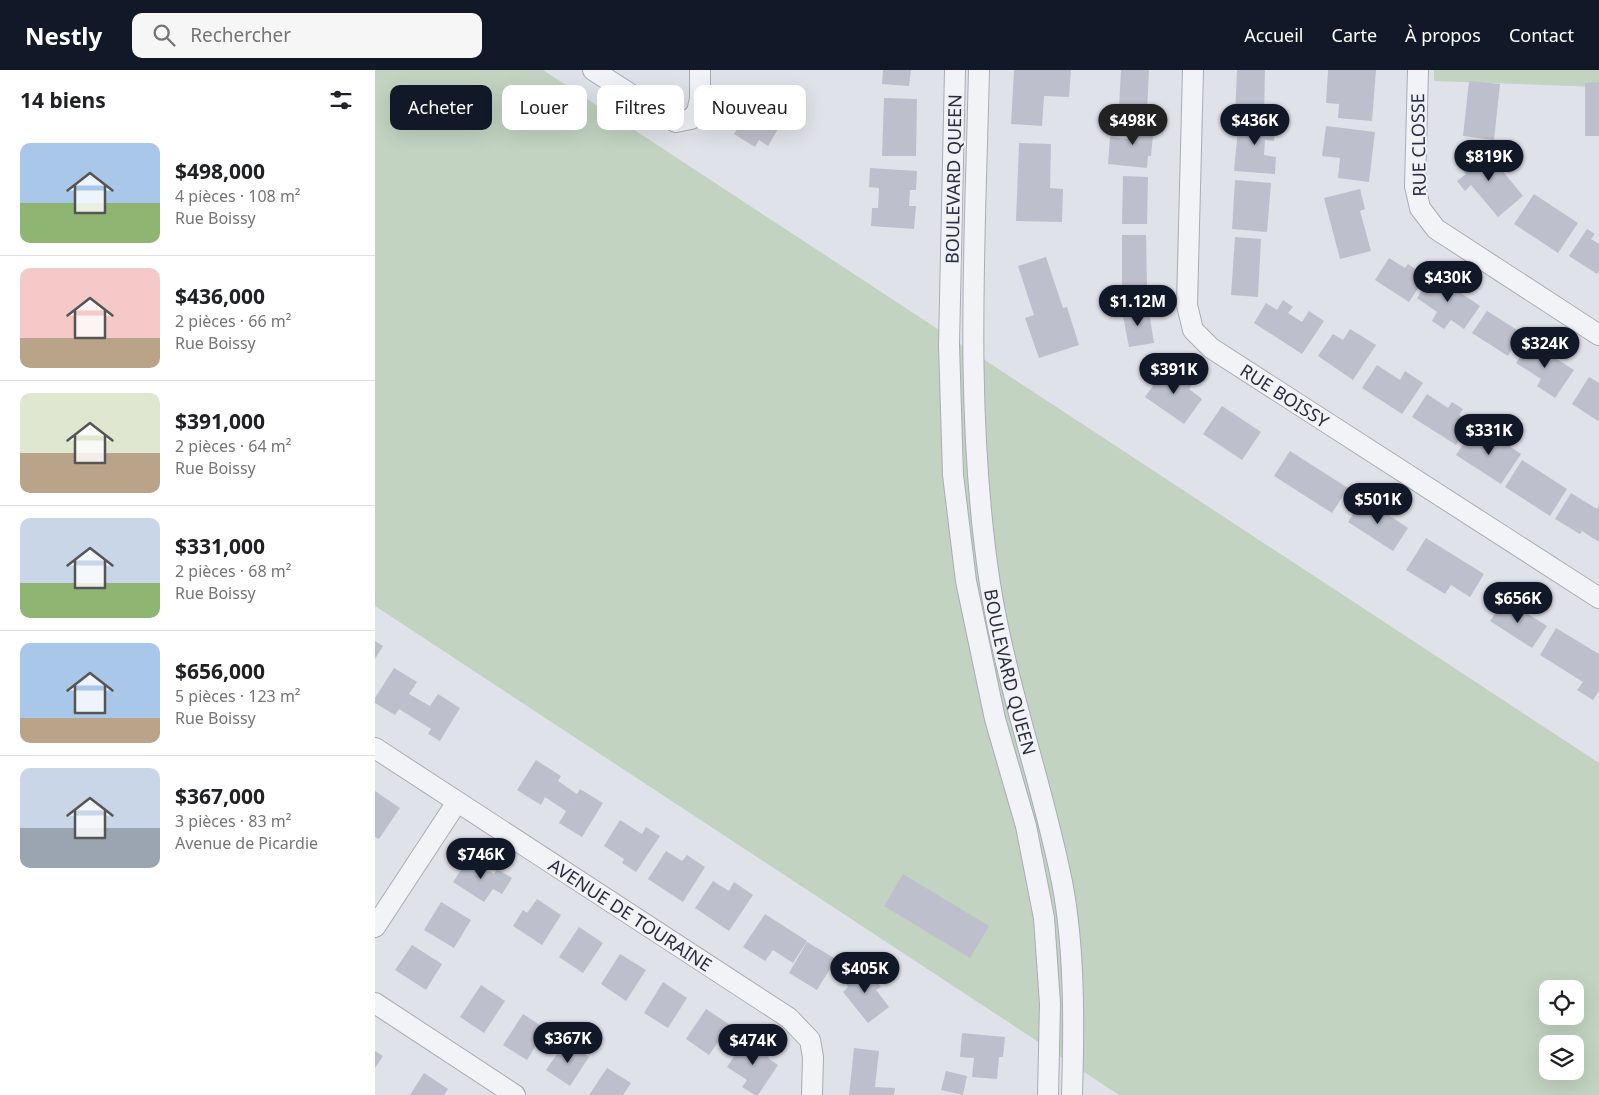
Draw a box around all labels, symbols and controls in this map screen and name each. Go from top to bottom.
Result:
search box [132,13,482,58]
text: Nestly [25,19,102,52]
icon: search [150,21,178,49]
text: Rechercher [190,22,291,48]
text: Accueil [1244,23,1304,47]
text: Carte [1332,23,1377,47]
text: À propos [1405,23,1481,47]
text: Contact [1509,23,1574,47]
chip: Acheter [390,85,492,130]
chip: Louer [502,85,587,130]
chip: Filtres [597,85,684,130]
chip: Nouveau [694,85,806,130]
text: 14 biens [20,86,106,114]
icon: filters [327,86,355,114]
street label: RUE CLOSSE [1405,93,1431,197]
street label: BOULEVARD QUEEN [940,94,966,264]
pin: $498K [1098,104,1168,146]
pin: $436K [1220,104,1290,146]
text: $498K [1109,109,1157,131]
text: $436K [1231,109,1279,131]
pin: $819K [1454,140,1524,182]
text: $819K [1465,145,1513,167]
text: $498,000 [175,157,265,185]
icon: home [60,163,120,223]
text: 4 pièces · 108 m² [175,185,300,207]
text: Rue Boissy [175,207,256,229]
pin: $430K [1413,260,1483,303]
text: $430K [1424,266,1472,288]
text: $436,000 [175,282,265,310]
pin: $1.12M [1097,284,1179,327]
icon: home [60,288,120,348]
text: $1.12M [1110,290,1166,312]
text: 2 pièces · 66 m² [175,310,291,332]
pin: $324K [1510,326,1580,369]
text: Rue Boissy [175,332,256,354]
text: $324K [1521,332,1569,354]
pin: $391K [1139,352,1209,395]
text: $391K [1150,358,1198,380]
street label: RUE BOISSY [1236,358,1334,433]
text: $391,000 [175,407,265,435]
icon: home [60,413,120,473]
pin: $331K [1454,414,1524,456]
text: $331K [1465,419,1513,441]
text: 2 pièces · 64 m² [175,435,291,457]
text: Rue Boissy [175,457,256,479]
pin: $501K [1343,482,1413,525]
text: $501K [1354,488,1402,510]
text: $331,000 [175,532,265,560]
icon: home [60,538,120,598]
text: 2 pièces · 68 m² [175,560,291,582]
text: Rue Boissy [175,582,256,604]
pin: $656K [1483,582,1553,624]
street label: BOULEVARD QUEEN [979,587,1042,758]
text: $656K [1494,587,1542,609]
text: $656,000 [175,657,265,685]
icon: home [60,663,120,723]
text: 5 pièces · 123 m² [175,685,300,707]
text: Rue Boissy [175,707,256,729]
text: $367,000 [175,782,265,810]
icon: home [60,788,120,848]
text: 3 pièces · 83 m² [175,810,291,832]
text: Avenue de Picardie [175,832,318,854]
pin: $746K [446,838,516,880]
text: $746K [457,843,505,865]
street label: AVENUE DE TOURAINE [544,853,717,977]
pin: $405K [830,952,900,994]
text: $405K [841,957,889,979]
map controls [1539,980,1584,1080]
button: locate [1539,980,1584,1025]
pin: $367K [533,1022,603,1064]
pin: $474K [718,1024,788,1066]
text: $367K [544,1027,592,1049]
text: $474K [729,1029,777,1051]
button: layers [1539,1035,1584,1080]

